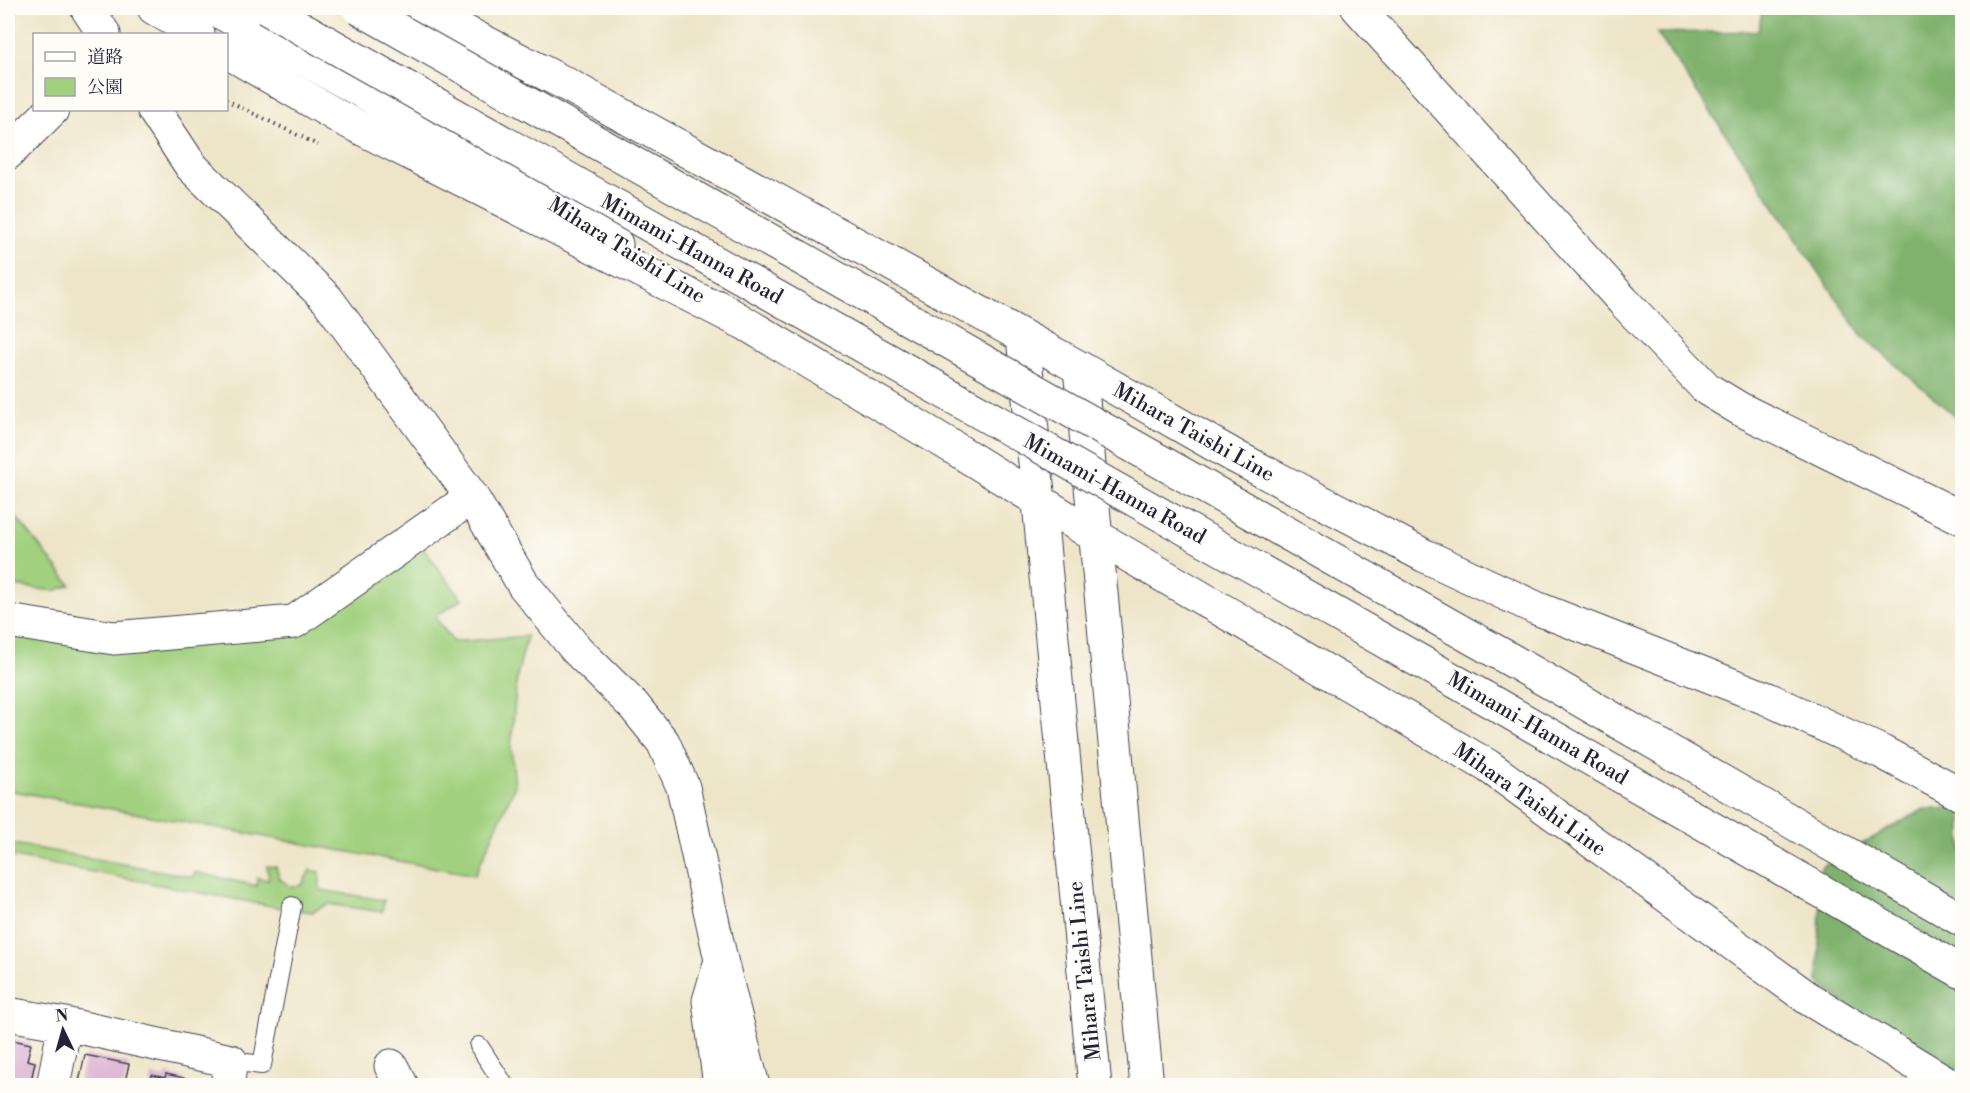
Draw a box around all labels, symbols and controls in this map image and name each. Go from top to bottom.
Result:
legend [33,33,228,111]
text: 道路 [87,46,123,69]
text: 公園 [87,76,123,99]
street label: Mimami-Hanna Road [596,189,787,311]
street label: Mihara Taishi Line [543,192,710,310]
street label: Mihara Taishi Line [1108,378,1279,488]
street label: Mimami-Hanna Road [1019,429,1210,551]
street label: Mimami-Hanna Road [1443,667,1633,791]
street label: Mihara Taishi Line [1448,737,1611,862]
street label: Mihara Taishi Line [1063,880,1107,1062]
north arrow [33,1000,93,1060]
text: N [55,1006,69,1027]

